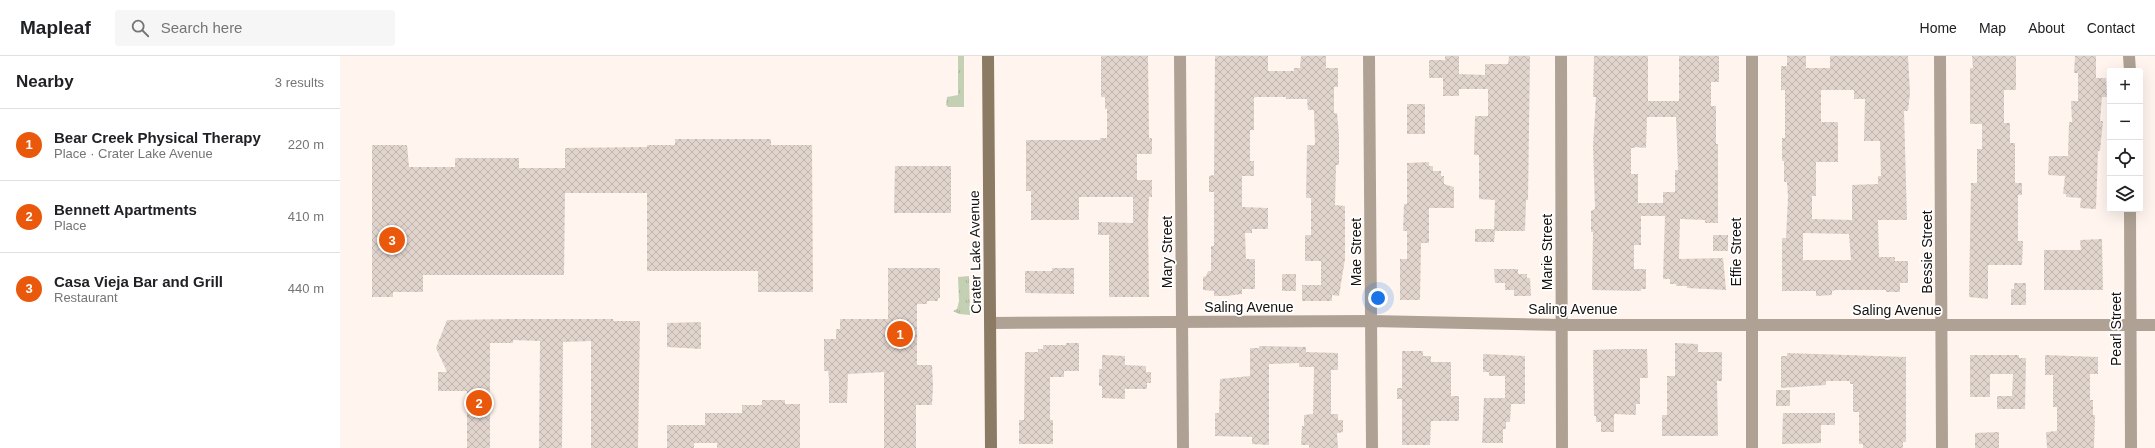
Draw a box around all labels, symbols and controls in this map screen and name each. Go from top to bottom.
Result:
search box [115,10,395,46]
text: Mapleaf [20,17,91,38]
icon: search [129,17,151,39]
text: Search here [161,19,242,36]
text: Home [1920,20,1957,36]
text: Map [1979,20,2006,36]
text: About [2028,20,2065,36]
text: Contact [2087,20,2135,36]
map controls [2107,68,2143,212]
button: + [2107,68,2143,104]
text: Nearby [16,72,74,91]
text: 3 results [275,75,324,90]
button: − [2107,104,2143,140]
text: Bear Creek Physical Therapy [54,129,261,146]
text: 1 [25,137,33,152]
text: 220 m [288,137,324,152]
button: locate [2107,140,2143,176]
text: Place · Crater Lake Avenue [54,146,213,161]
button: layers [2107,176,2143,212]
street label: Crater Lake Avenue [966,190,984,314]
text: Bennett Apartments [54,201,197,218]
text: 2 [25,209,33,224]
text: 410 m [288,209,324,224]
street label: Bessie Street [1919,210,1935,294]
street label: Marie Street [1539,214,1555,290]
street label: Mary Street [1159,216,1175,288]
street label: Effie Street [1728,217,1744,287]
text: Place [54,218,87,233]
street label: Mae Street [1348,218,1364,286]
pin: 3 [379,225,405,255]
text: Casa Vieja Bar and Grill [54,273,223,290]
text: 3 [25,281,33,296]
text: 440 m [288,281,324,296]
your location [1368,288,1388,308]
text: Restaurant [54,290,118,305]
street label: Pearl Street [2108,292,2124,366]
street label: Saling Avenue [1204,299,1294,315]
street label: Saling Avenue [1528,301,1618,317]
street label: Saling Avenue [1852,302,1942,318]
pin: 1 [887,319,913,349]
pin: 2 [466,388,492,418]

